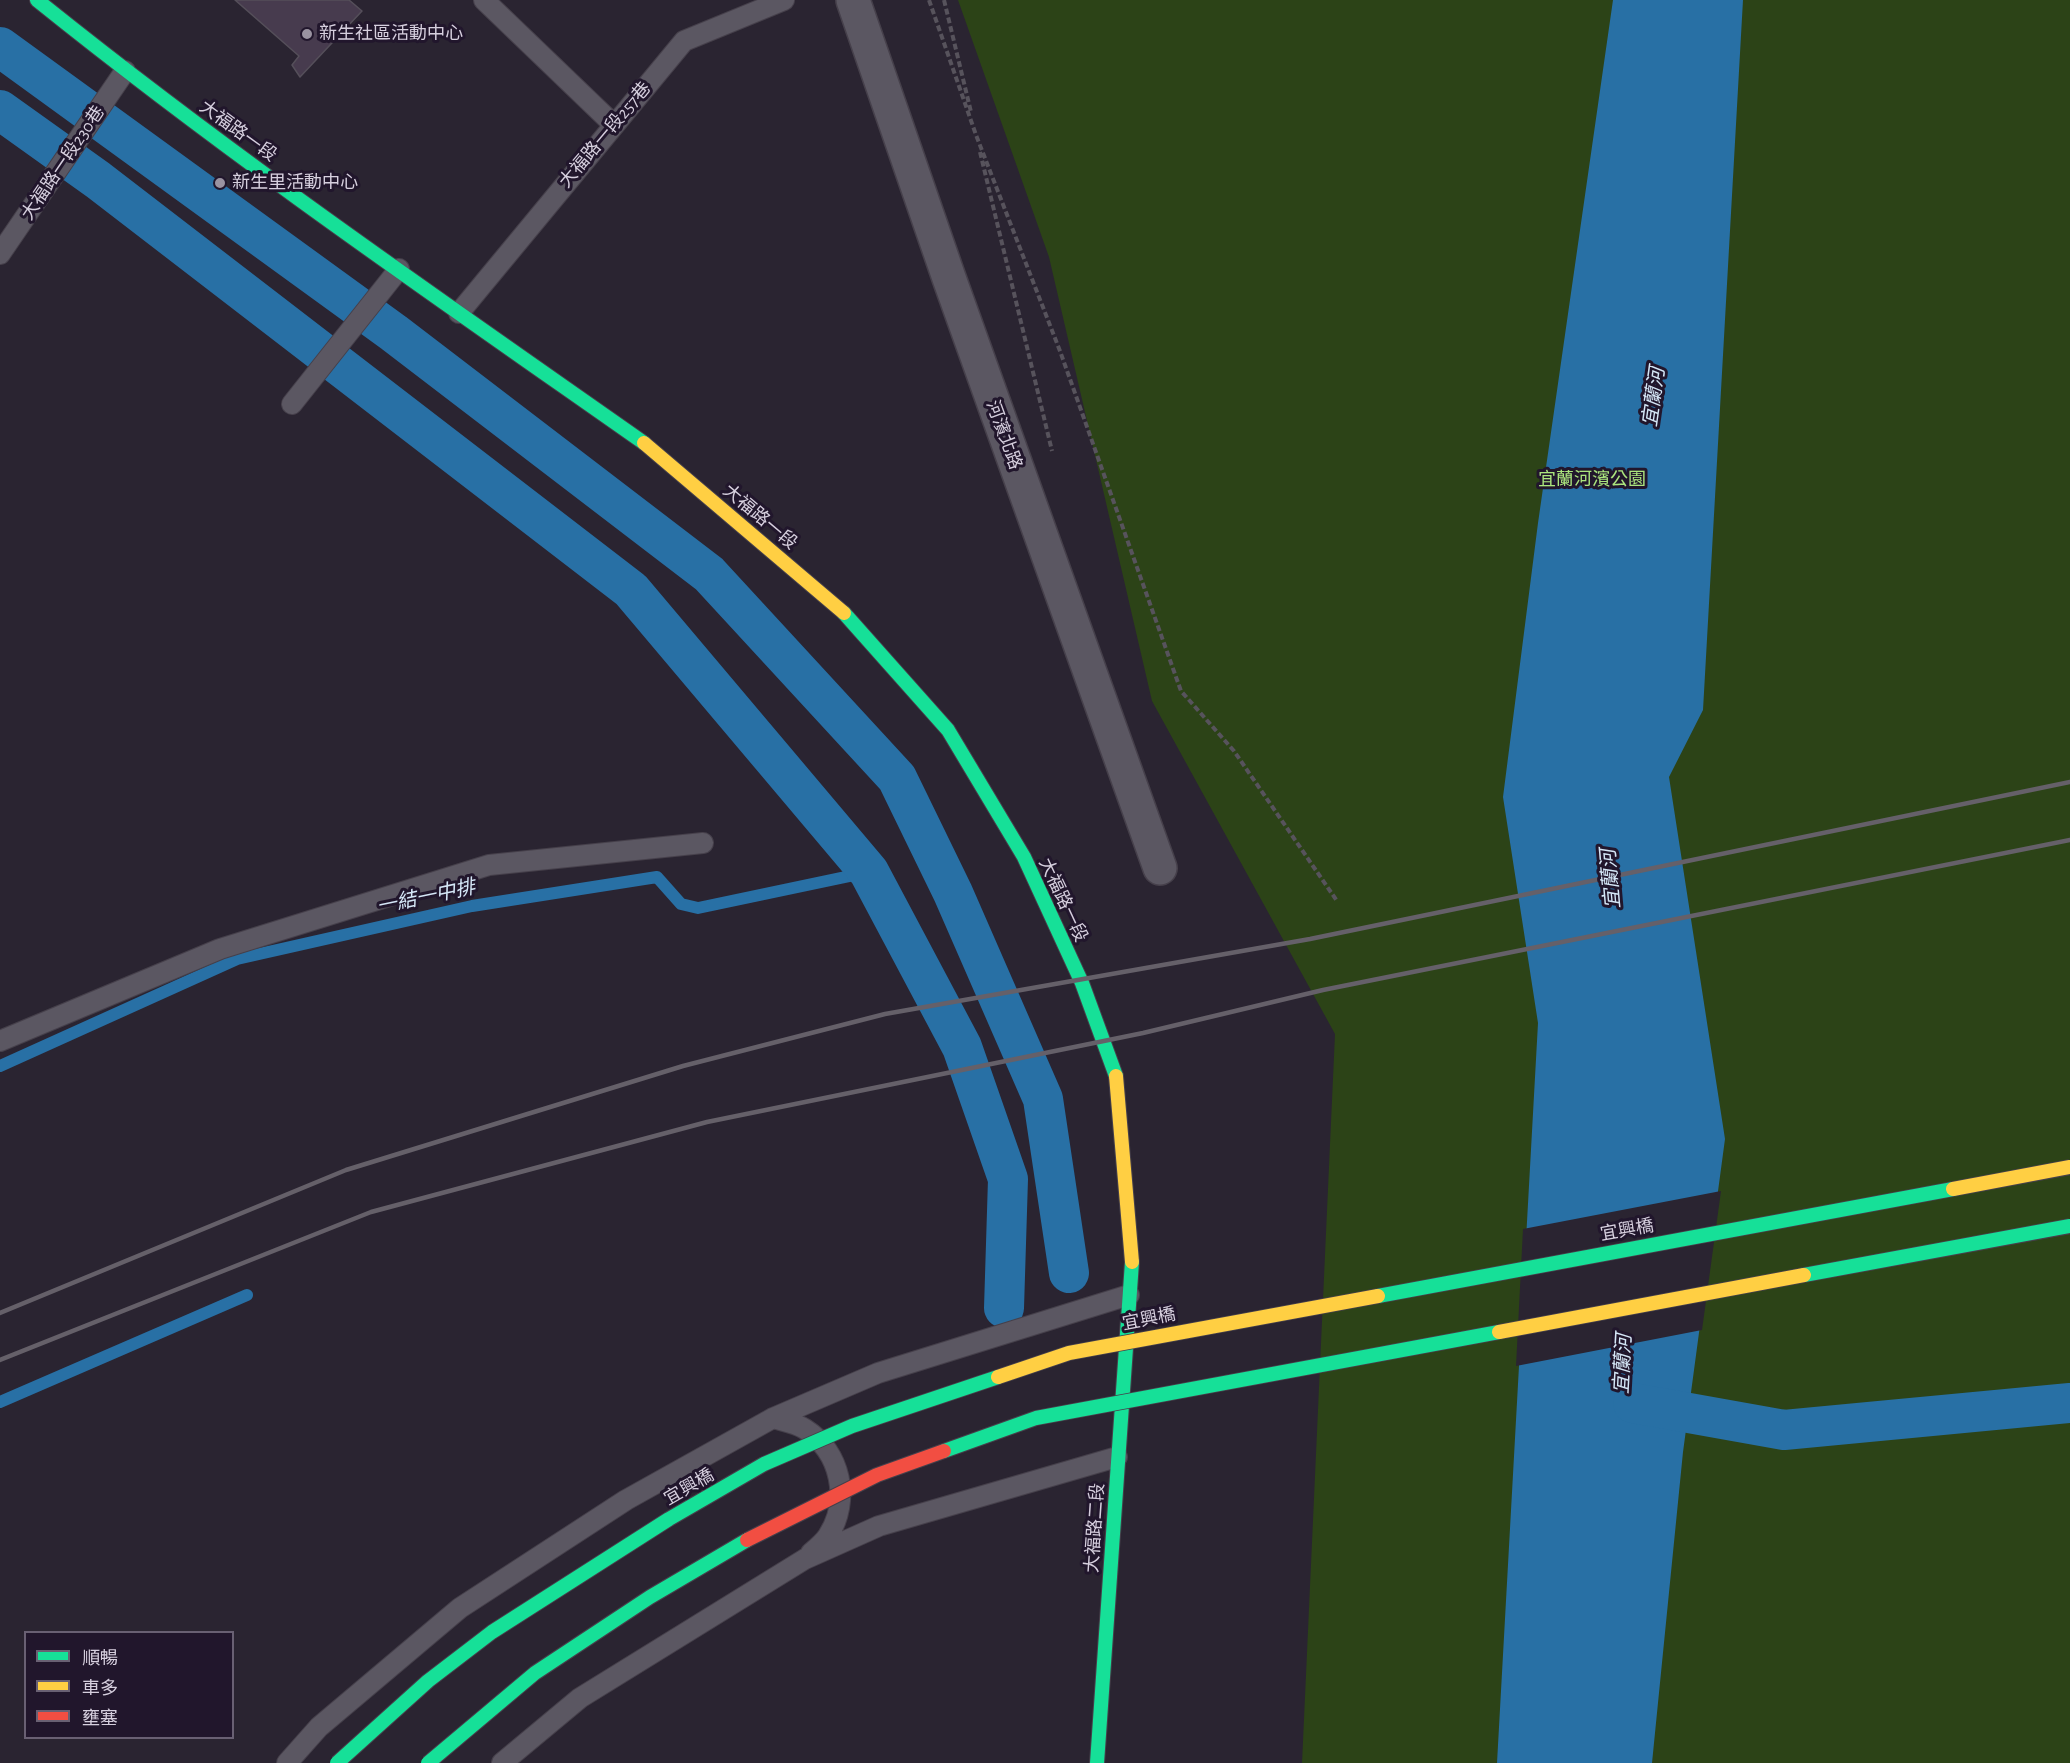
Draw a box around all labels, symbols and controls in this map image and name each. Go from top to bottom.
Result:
place label: 新生社區活動中心 [319,23,463,45]
marker: 新生社區活動中心 [300,27,314,41]
street label: 大福路一段257巷 [555,78,655,192]
street label: 大福路一段 [195,96,281,166]
street label: 大福路一段230巷 [17,102,109,224]
place label: 新生里活動中心 [232,172,358,194]
marker: 新生里活動中心 [213,176,227,190]
water label: 宜蘭河 [1638,366,1670,428]
street label: 河濱北路 [982,397,1026,473]
park label: 宜蘭河濱公園 [1538,469,1646,491]
street label: 大福路一段 [719,480,801,554]
water label: 宜蘭河 [1596,848,1626,910]
street label: 大福路一段 [1034,855,1092,945]
water label: 一結一中排 [375,875,477,919]
street label: 宜興橋 [1599,1215,1655,1245]
street label: 宜興橋 [1120,1303,1178,1335]
water label: 宜蘭河 [1609,1333,1637,1395]
street label: 宜興橋 [660,1464,718,1510]
street label: 大福路二段 [1081,1482,1109,1574]
legend [24,1631,234,1739]
text: 順暢 [82,1650,118,1668]
text: 車多 [82,1680,118,1698]
text: 壅塞 [82,1710,118,1728]

